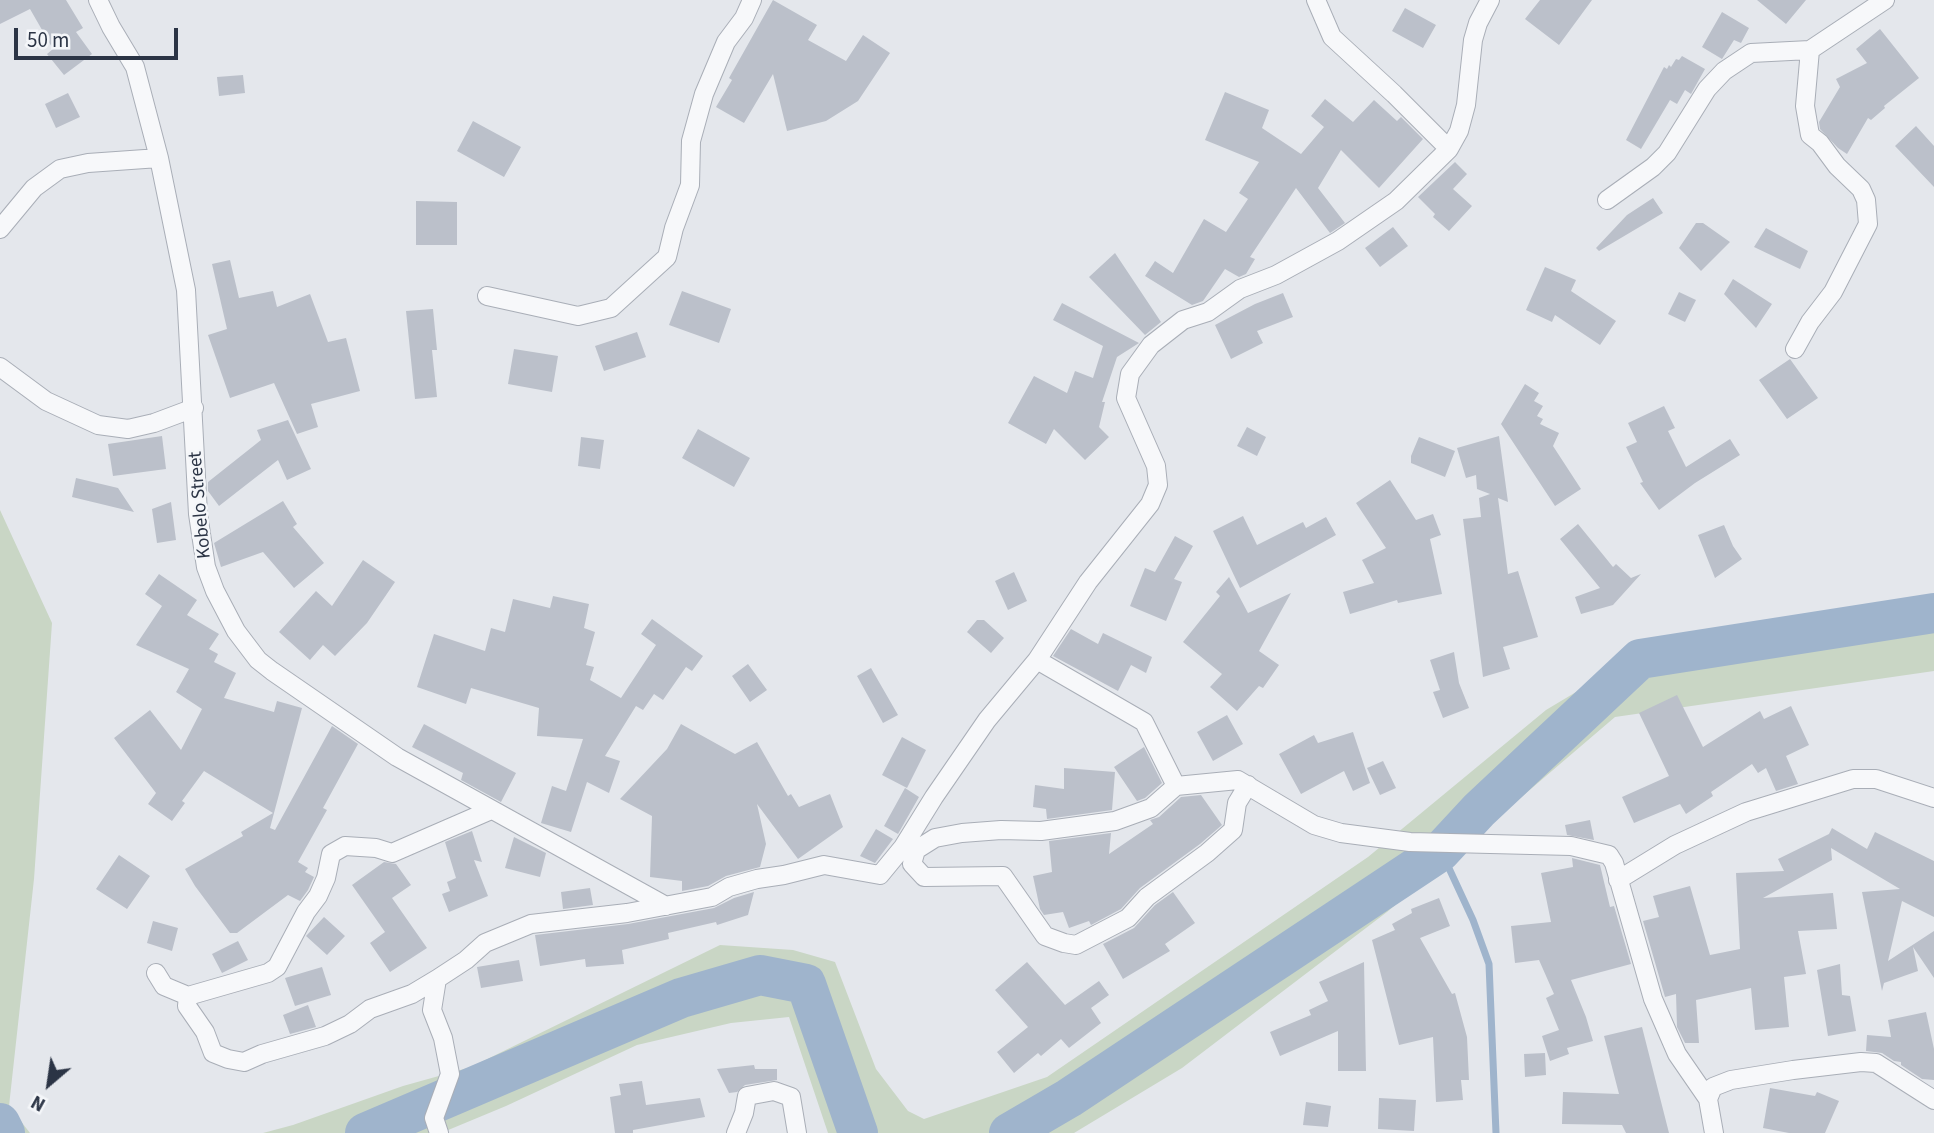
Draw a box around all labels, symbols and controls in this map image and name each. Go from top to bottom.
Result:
scale bar [18,14,182,58]
text: 50 m [27,25,69,55]
street label: Kobelo Street [185,450,217,560]
north arrow [14,1049,84,1119]
text: N [27,1088,51,1118]

